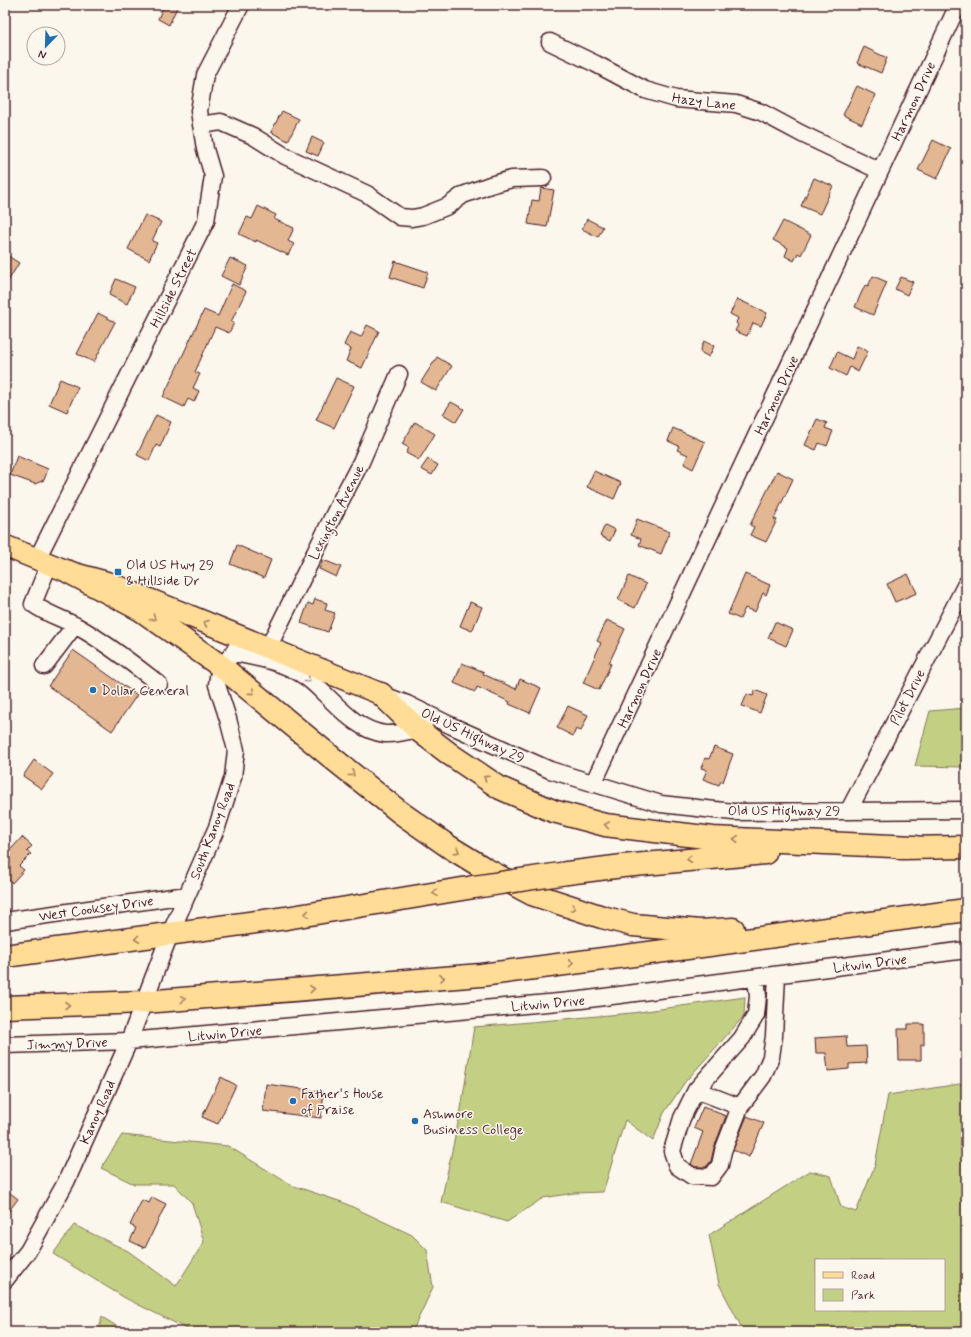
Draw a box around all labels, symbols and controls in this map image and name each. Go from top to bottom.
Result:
north arrow [26,26,66,66]
text: N [36,46,49,62]
street label: Harmon Drive [888,59,940,144]
street label: Hazy Lane [671,89,737,115]
street label: Hillside Street [146,245,202,331]
street label: Harmon Drive [751,353,803,438]
street label: Lexington Avenue [305,461,371,564]
place label: Old US Hwy 29 & Hillside Dr [126,556,214,590]
marker: Old US Hwy 29 & Hillside Dr [113,567,123,577]
one-way arrow [148,613,155,620]
one-way arrow [203,620,211,628]
street label: Harmon Drive [614,646,666,731]
street label: Pilot Drive [886,666,930,728]
one-way arrow [304,675,311,682]
place label: Dollar General [101,682,189,700]
marker: Dollar General [88,685,98,695]
one-way arrow [248,687,255,694]
street label: Old US Highway 29 [417,704,527,770]
one-way arrow [348,770,355,777]
one-way arrow [484,776,491,783]
street label: South Kanoy Road [186,780,240,882]
street label: Old US Highway 29 [728,802,840,822]
one-way arrow [604,821,610,830]
one-way arrow [733,835,739,843]
one-way arrow [453,847,460,854]
one-way arrow [686,854,692,863]
one-way arrow [432,888,438,897]
street label: West Cooksey Drive [38,892,155,926]
one-way arrow [570,903,577,912]
one-way arrow [304,909,310,918]
one-way arrow [133,934,140,943]
street label: Litwin Drive [832,951,908,977]
one-way arrow [568,959,574,968]
one-way arrow [439,974,445,983]
one-way arrow [309,985,315,994]
street label: Litwin Drive [510,992,586,1016]
one-way arrow [179,995,186,1004]
one-way arrow [64,1001,70,1009]
street label: Litwin Drive [187,1022,263,1046]
street label: Jimmy Drive [26,1034,108,1054]
street label: Kanoy Road [76,1078,120,1147]
place label: Father's House of Praise [301,1085,384,1119]
marker: Father's House of Praise [288,1096,298,1106]
place label: Ashmore Business College [423,1105,524,1140]
marker: Ashmore Business College [410,1116,420,1126]
legend [815,1259,945,1311]
text: Road [851,1268,875,1284]
text: Park [851,1288,875,1304]

